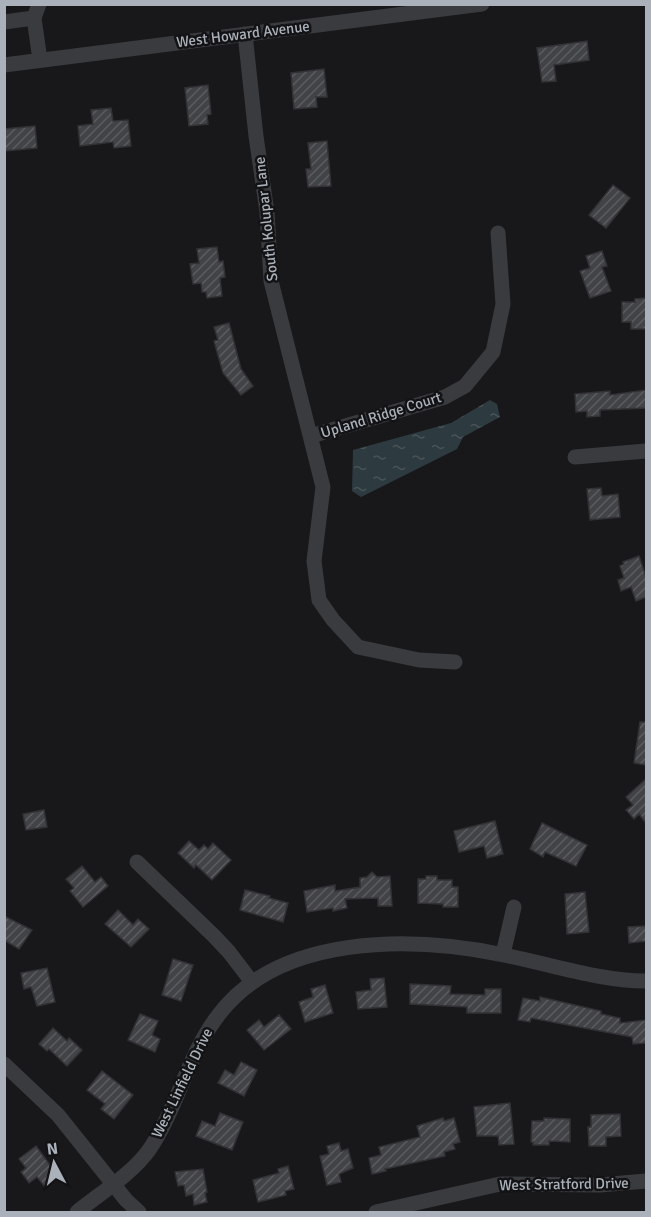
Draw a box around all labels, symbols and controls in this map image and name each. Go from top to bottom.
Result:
street label: West Howard Avenue [175,17,311,51]
street label: South Kolupar Lane [250,156,282,282]
street label: Upland Ridge Court [318,388,444,442]
street label: West Linfield Drive [148,1025,216,1141]
north arrow [24,1133,84,1193]
text: N [46,1139,59,1160]
street label: West Stratford Drive [499,1174,629,1194]

